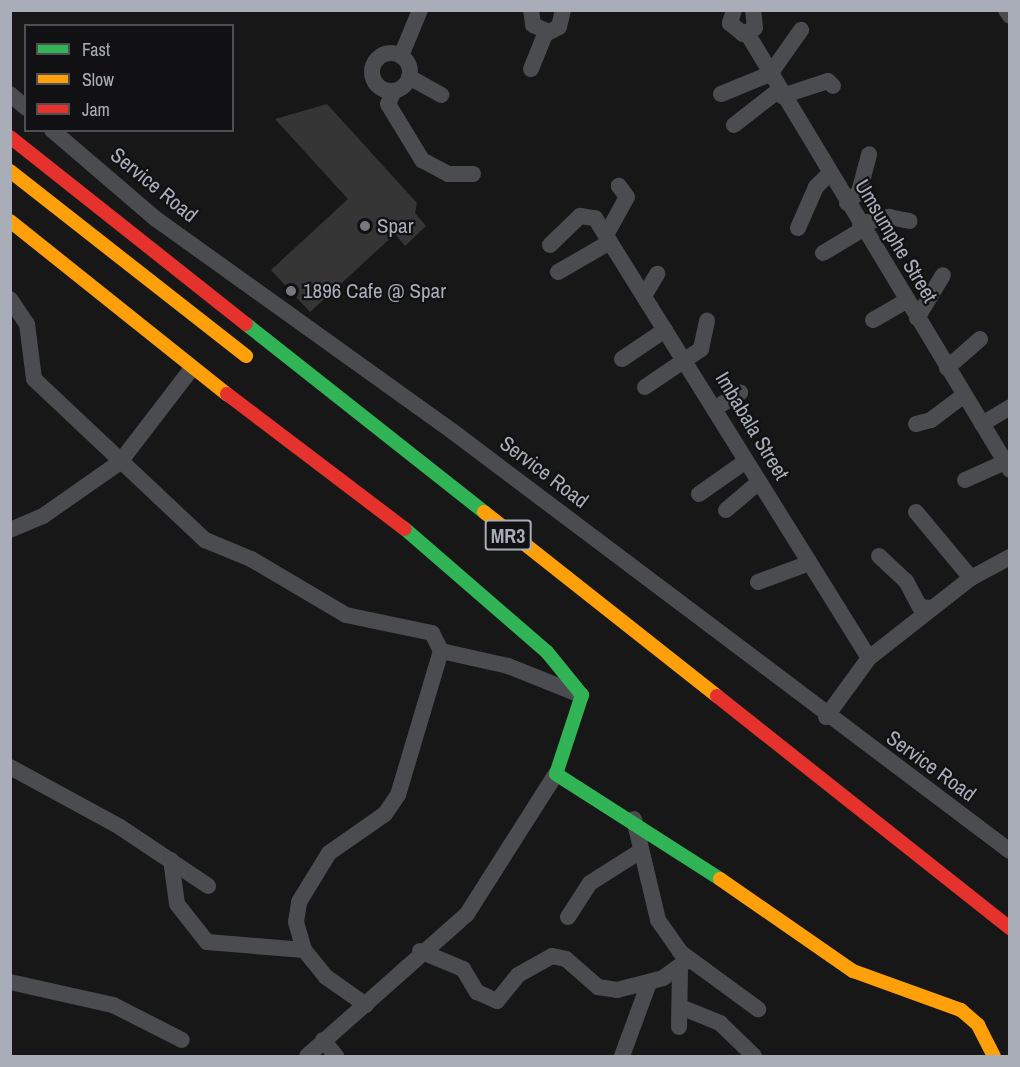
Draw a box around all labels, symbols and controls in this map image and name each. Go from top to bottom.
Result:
legend [24,24,234,132]
text: Fast [82,37,110,62]
text: Slow [82,67,114,92]
text: Jam [82,97,110,122]
street label: Service Road [106,142,202,228]
street label: Umsumphe Street [849,175,943,307]
place label: Spar [377,213,413,239]
marker: Spar [358,219,372,233]
place label: 1896 Cafe @ Spar [303,278,446,304]
marker: 1896 Cafe @ Spar [284,284,298,298]
street label: Imbabala Street [710,367,794,485]
street label: Service Road [495,431,593,513]
road number: MR3 [484,518,532,552]
street label: Service Road [881,725,981,807]

